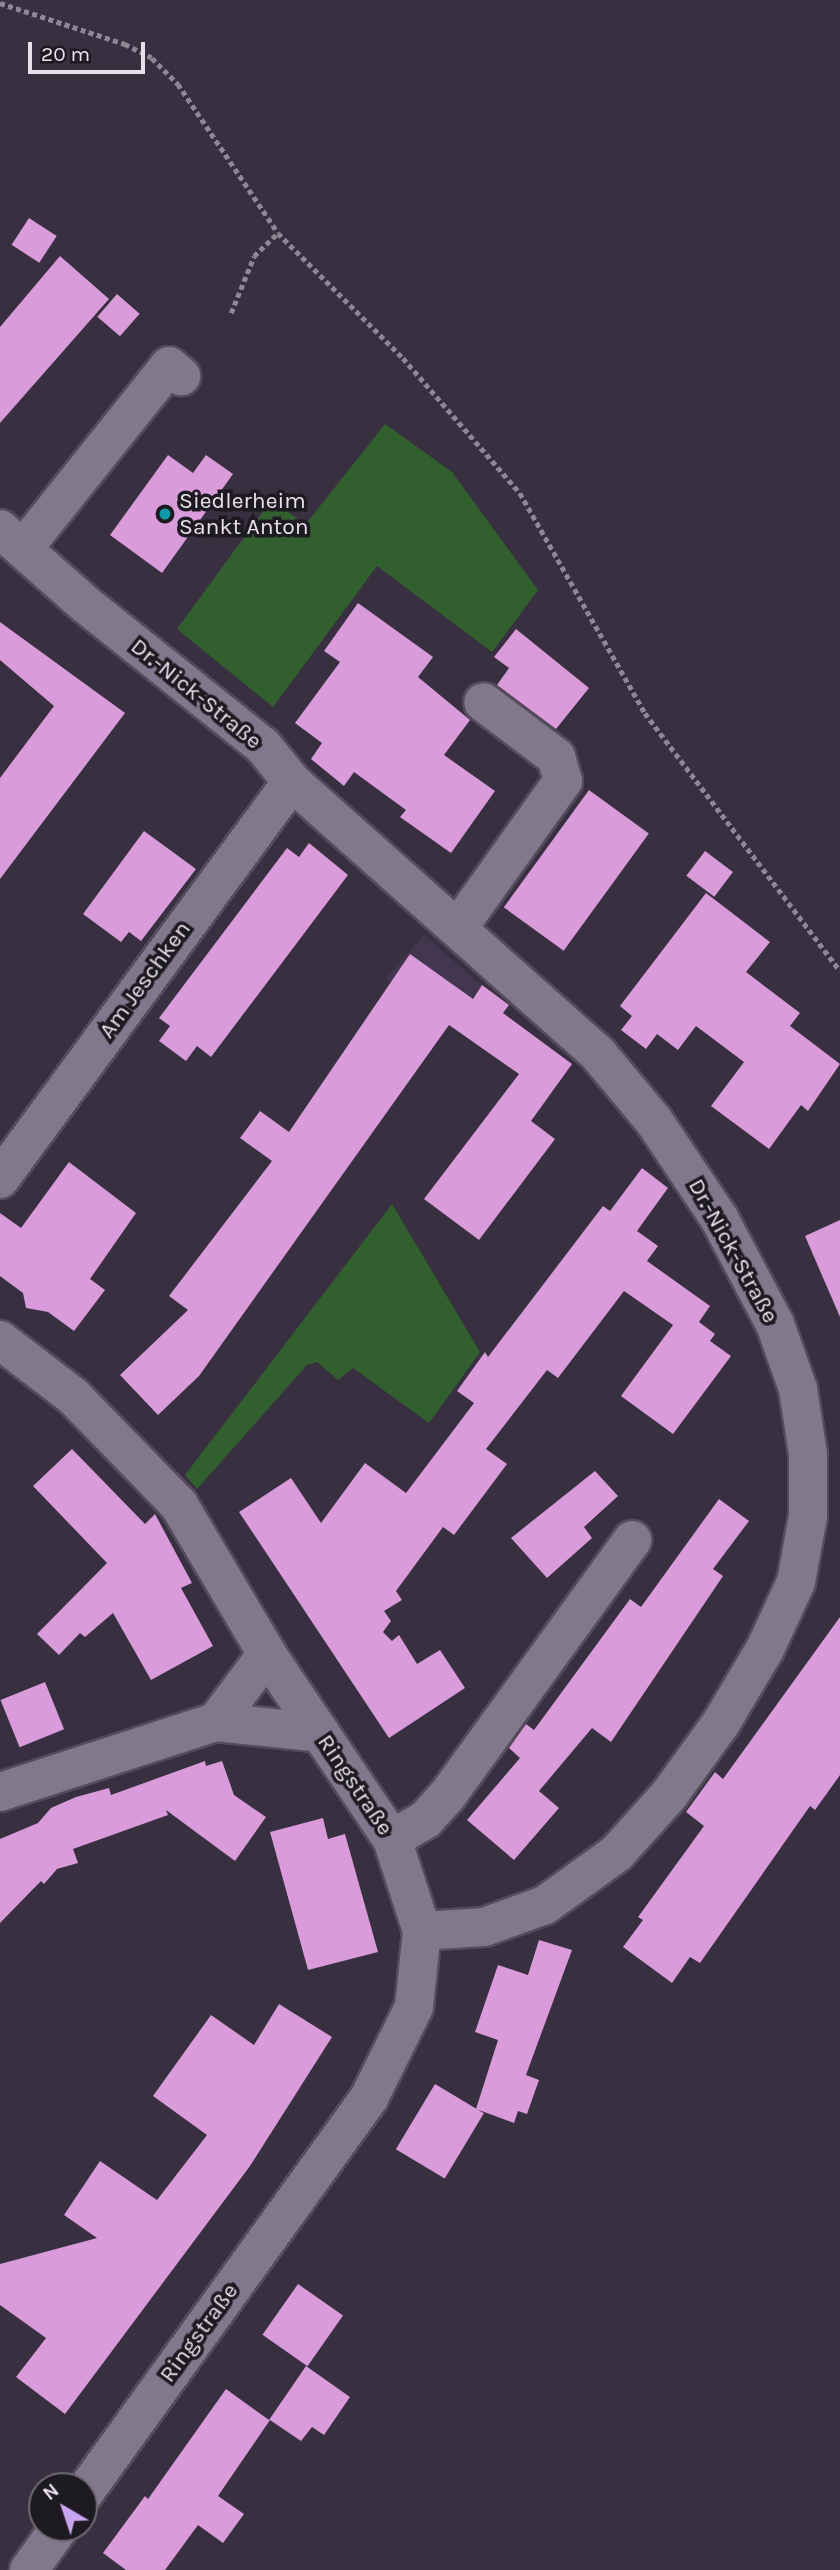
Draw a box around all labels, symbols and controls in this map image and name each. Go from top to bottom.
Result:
scale bar [32,28,149,72]
text: 20 m [41,42,90,66]
place label: Siedlerheim Sankt Anton [179,487,309,541]
marker: Siedlerheim Sankt Anton [157,506,173,522]
street label: Dr.-Nick-Straße [125,633,267,755]
street label: Am Jeschken [93,916,197,1044]
street label: Dr.-Nick-Straße [682,1174,784,1328]
street label: Ringstraße [311,1729,399,1841]
street label: Ringstraße [154,2278,244,2388]
north arrow [28,2472,98,2542]
text: N [39,2479,63,2505]

